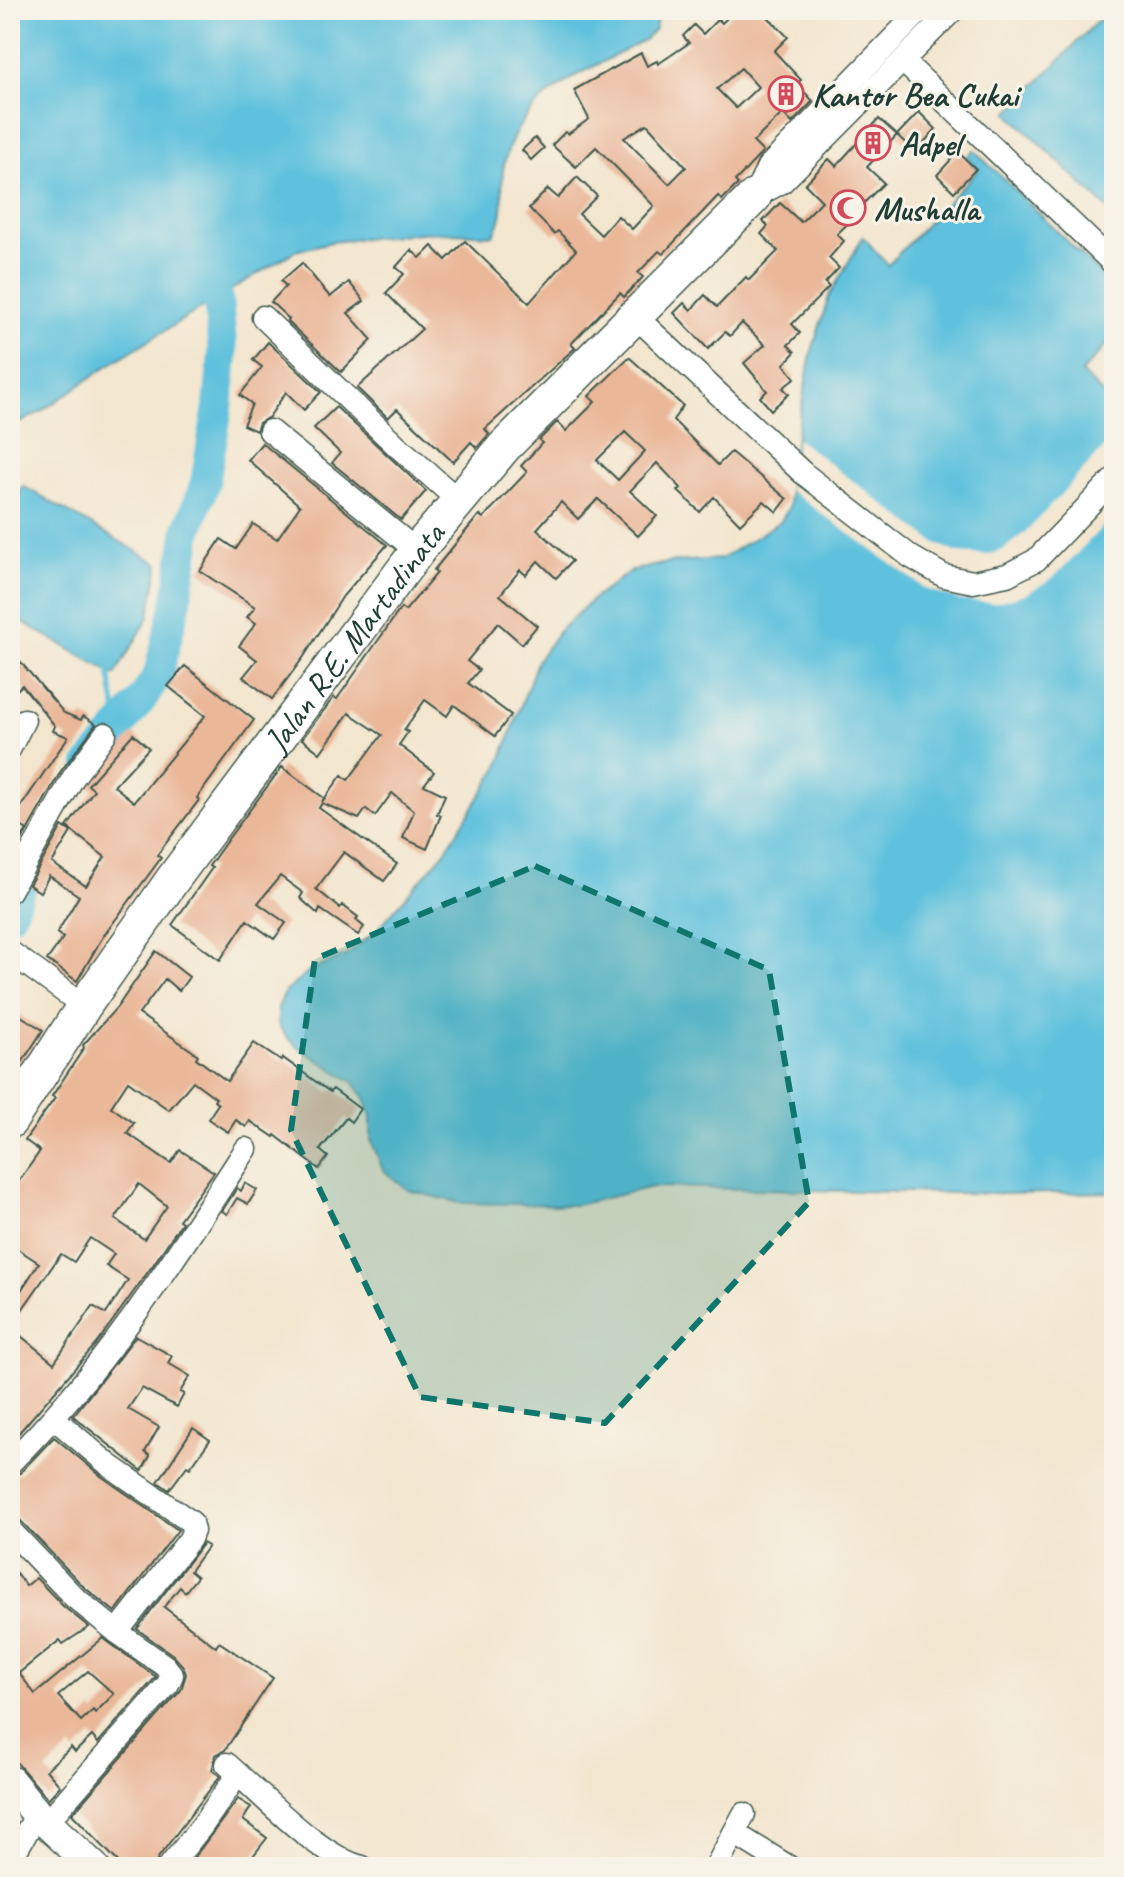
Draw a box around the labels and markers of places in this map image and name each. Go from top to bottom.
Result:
place label: Kantor Bea Cukai [812,73,1022,116]
building icon: Kantor Bea Cukai [767,75,805,113]
place label: Adpel [899,122,966,165]
building icon: Adpel [854,124,892,162]
place label: Mushalla [874,187,982,230]
mosque icon: Mushalla [829,189,867,227]

